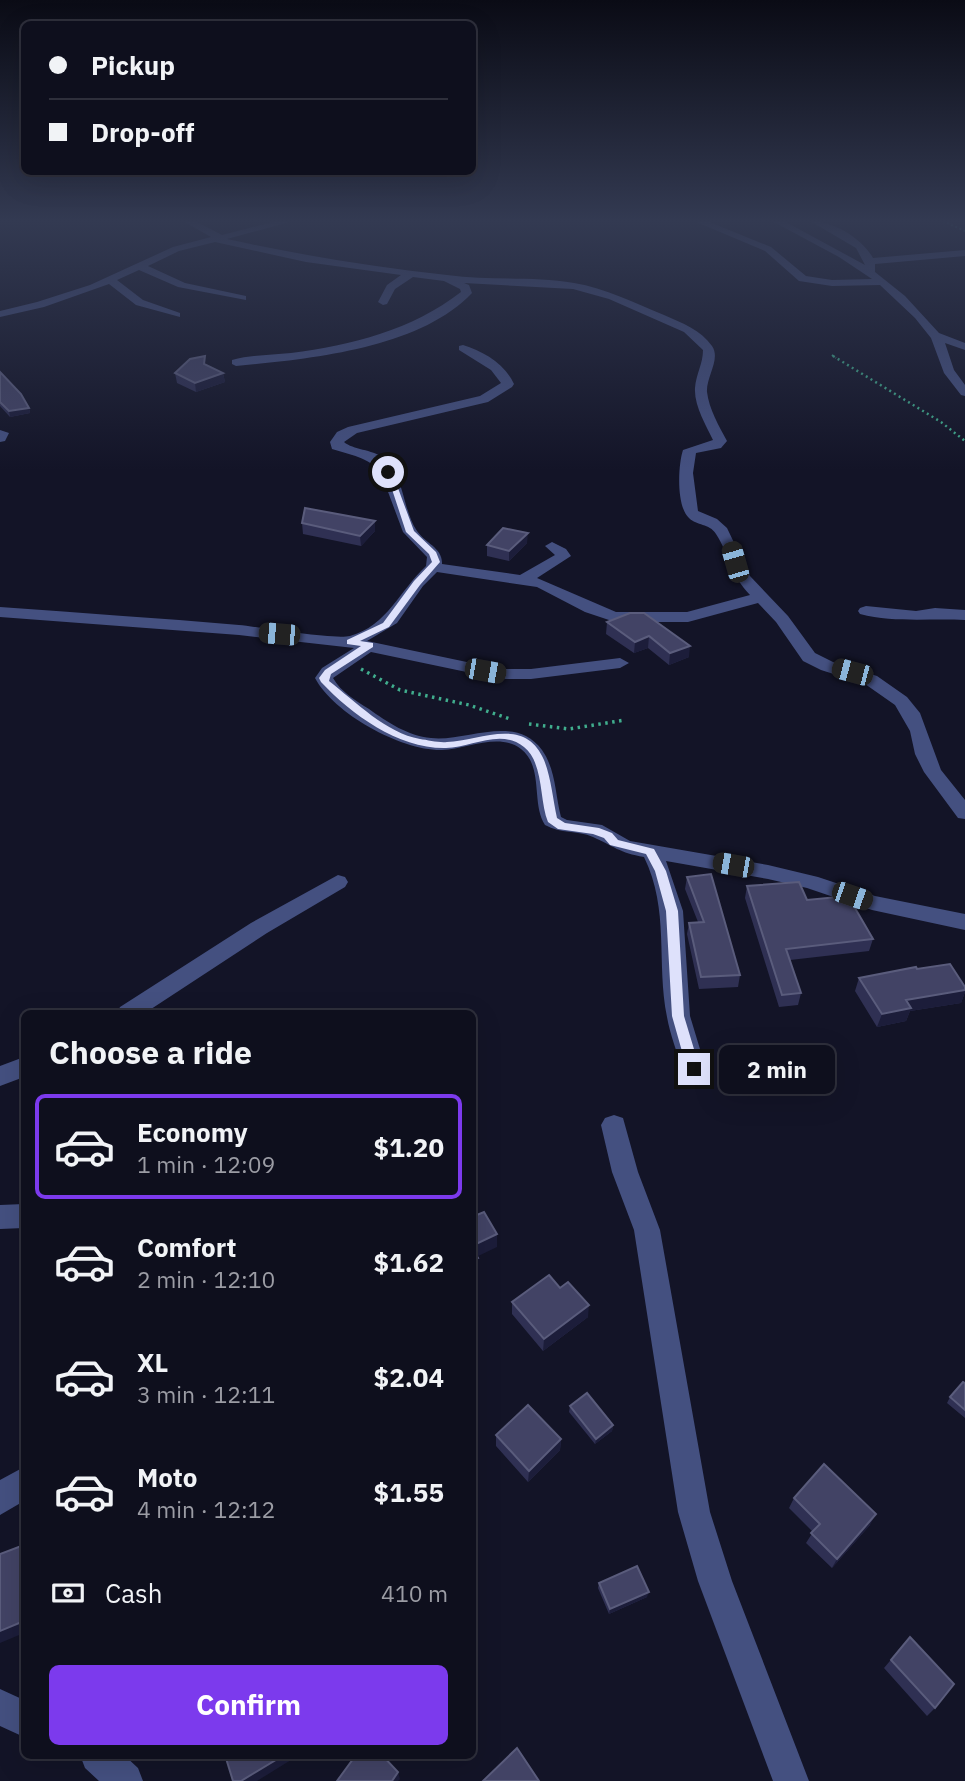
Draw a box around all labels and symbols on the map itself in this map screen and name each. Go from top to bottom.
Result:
route start [372,456,404,488]
car [720,539,751,585]
car [258,622,301,646]
car [829,656,876,688]
car [463,657,508,685]
car [711,851,756,879]
car [829,879,876,913]
callout: 2 min [718,1044,834,1094]
route end [678,1053,710,1085]

